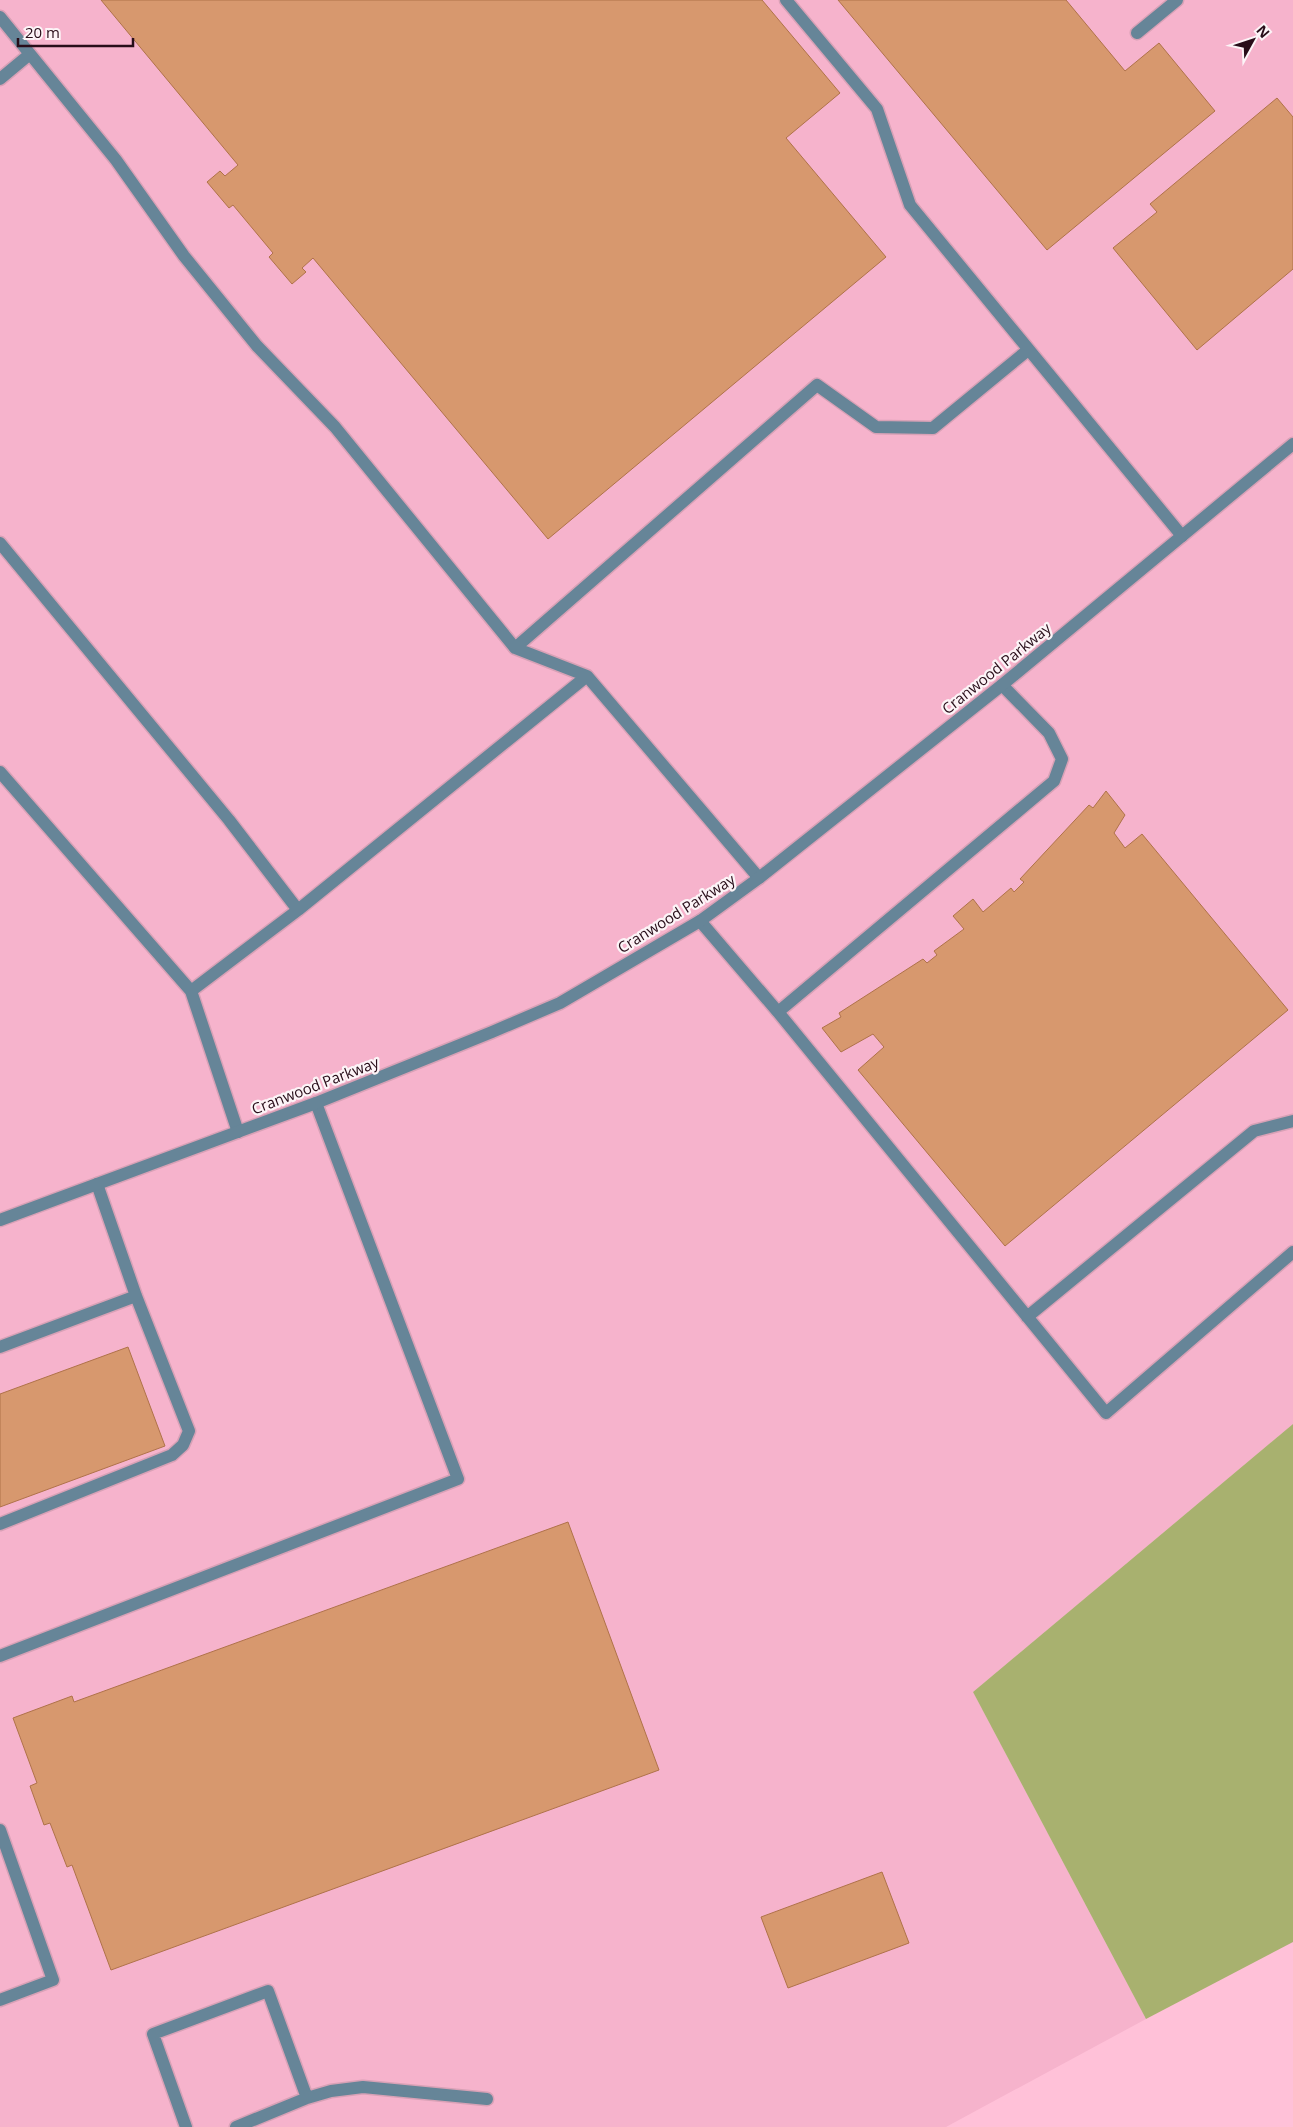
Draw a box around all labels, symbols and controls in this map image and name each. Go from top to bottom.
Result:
scale bar [18,15,132,47]
north arrow [1228,15,1278,65]
text: N [1252,21,1274,42]
text: 20 m [25,22,60,42]
street label: Cranwood Parkway [937,618,1055,718]
street label: Cranwood Parkway [614,869,739,957]
street label: Cranwood Parkway [249,1051,382,1118]

